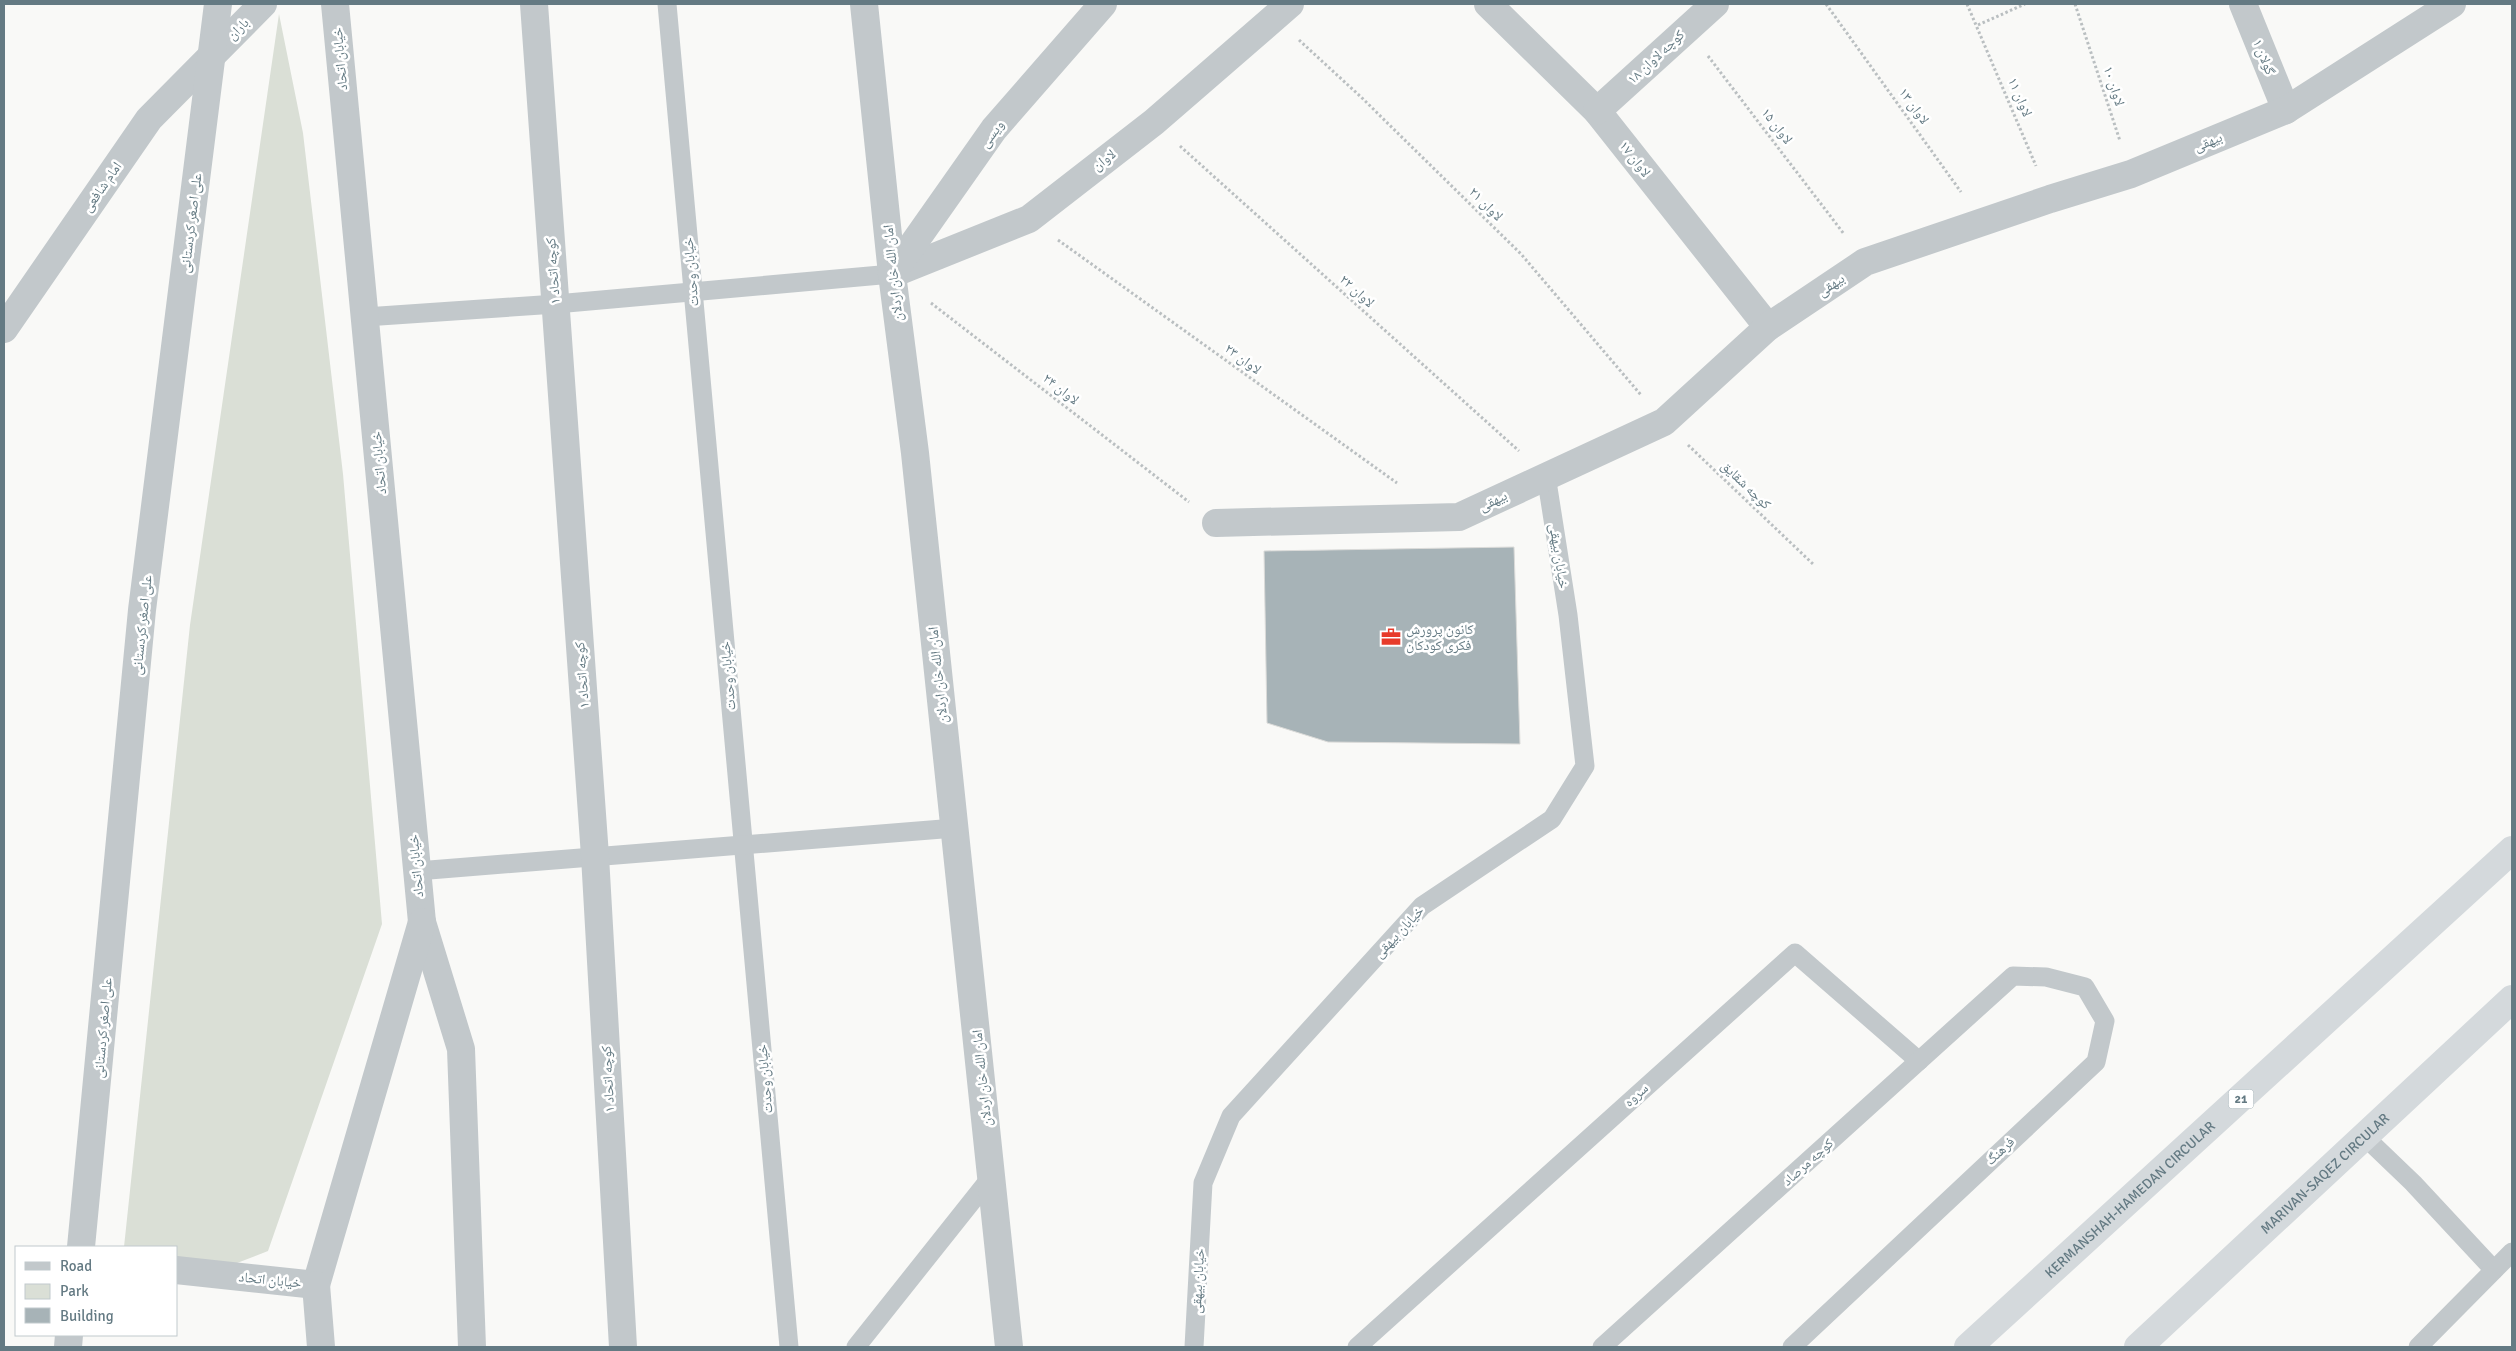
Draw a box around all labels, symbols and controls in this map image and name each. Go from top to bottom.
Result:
street label: باران [223,14,253,44]
street label: کوچه لاوان ۱۸ [1624,26,1688,88]
street label: خیابان اتحاد [329,27,351,91]
street label: گولان ۱ [2249,37,2279,78]
street label: لاوان ۱۰ [2100,64,2128,108]
street label: لاوان ۱۱ [2004,75,2036,119]
street label: لاوان ۱۳ [1895,84,1933,128]
street label: لاوان ۱۵ [1758,105,1796,147]
street label: ویسی [976,117,1008,151]
street label: بیهقی [2191,128,2225,156]
street label: لاوان ۱۷ [1616,138,1654,180]
street label: لاوان [1089,146,1119,174]
street label: امام شافعی [79,159,126,216]
street label: علی اصغر کردستانی [176,172,206,274]
street label: لاوان ۲۱ [1465,183,1507,225]
street label: امان الله خان اردلان [879,224,907,322]
street label: کوچه اتحاد ۱ [542,237,564,305]
street label: خیابان وحدت [680,237,702,307]
street label: بیهقی [1814,270,1848,300]
street label: لاوان ۲۲ [1336,271,1378,311]
street label: لاوان ۲۳ [1221,340,1265,378]
street label: لاوان ۲۴ [1040,370,1082,408]
street label: خیابان اتحاد [368,431,390,495]
street label: کوچه شقایق [1717,457,1775,514]
street label: بیهقی [1476,487,1510,515]
street label: خیابان بیهقی [1545,522,1573,590]
street label: علی اصغر کردستانی [128,574,156,676]
place label: کانون پرورش فکری کودکان [1406,621,1474,654]
street label: امان الله خان اردلان [924,626,952,724]
office icon: کانون پرورش فکری کودکان [1380,626,1402,648]
street label: کوچه اتحاد ۱ [571,641,593,709]
street label: خیابان وحدت [717,641,739,711]
street label: خیابان اتحاد [405,834,427,898]
street label: خیابان بیهقی [1370,902,1428,962]
street label: علی اصغر کردستانی [90,977,116,1079]
street label: امان الله خان اردلان [968,1029,996,1127]
street label: خیابان وحدت [754,1044,776,1114]
street label: کوچه اتحاد ۱ [598,1045,618,1113]
street label: سروه [1620,1080,1652,1110]
road number: 21 [2228,1090,2254,1108]
street label: MARIVAN-SAQEZ CIRCULAR [2257,1109,2393,1237]
street label: KERMANSHAH-HAMEDAN CIRCULAR [2041,1117,2218,1281]
street label: فرهنگ [1982,1133,2018,1169]
street label: کوچه مرصاد [1779,1134,1837,1189]
legend [15,1246,178,1336]
street label: خیابان بیهقی [1188,1248,1208,1314]
text: Road [60,1257,92,1275]
street label: خیابان اتحاد [238,1268,302,1292]
text: Park [60,1282,89,1300]
text: Building [60,1307,114,1325]

